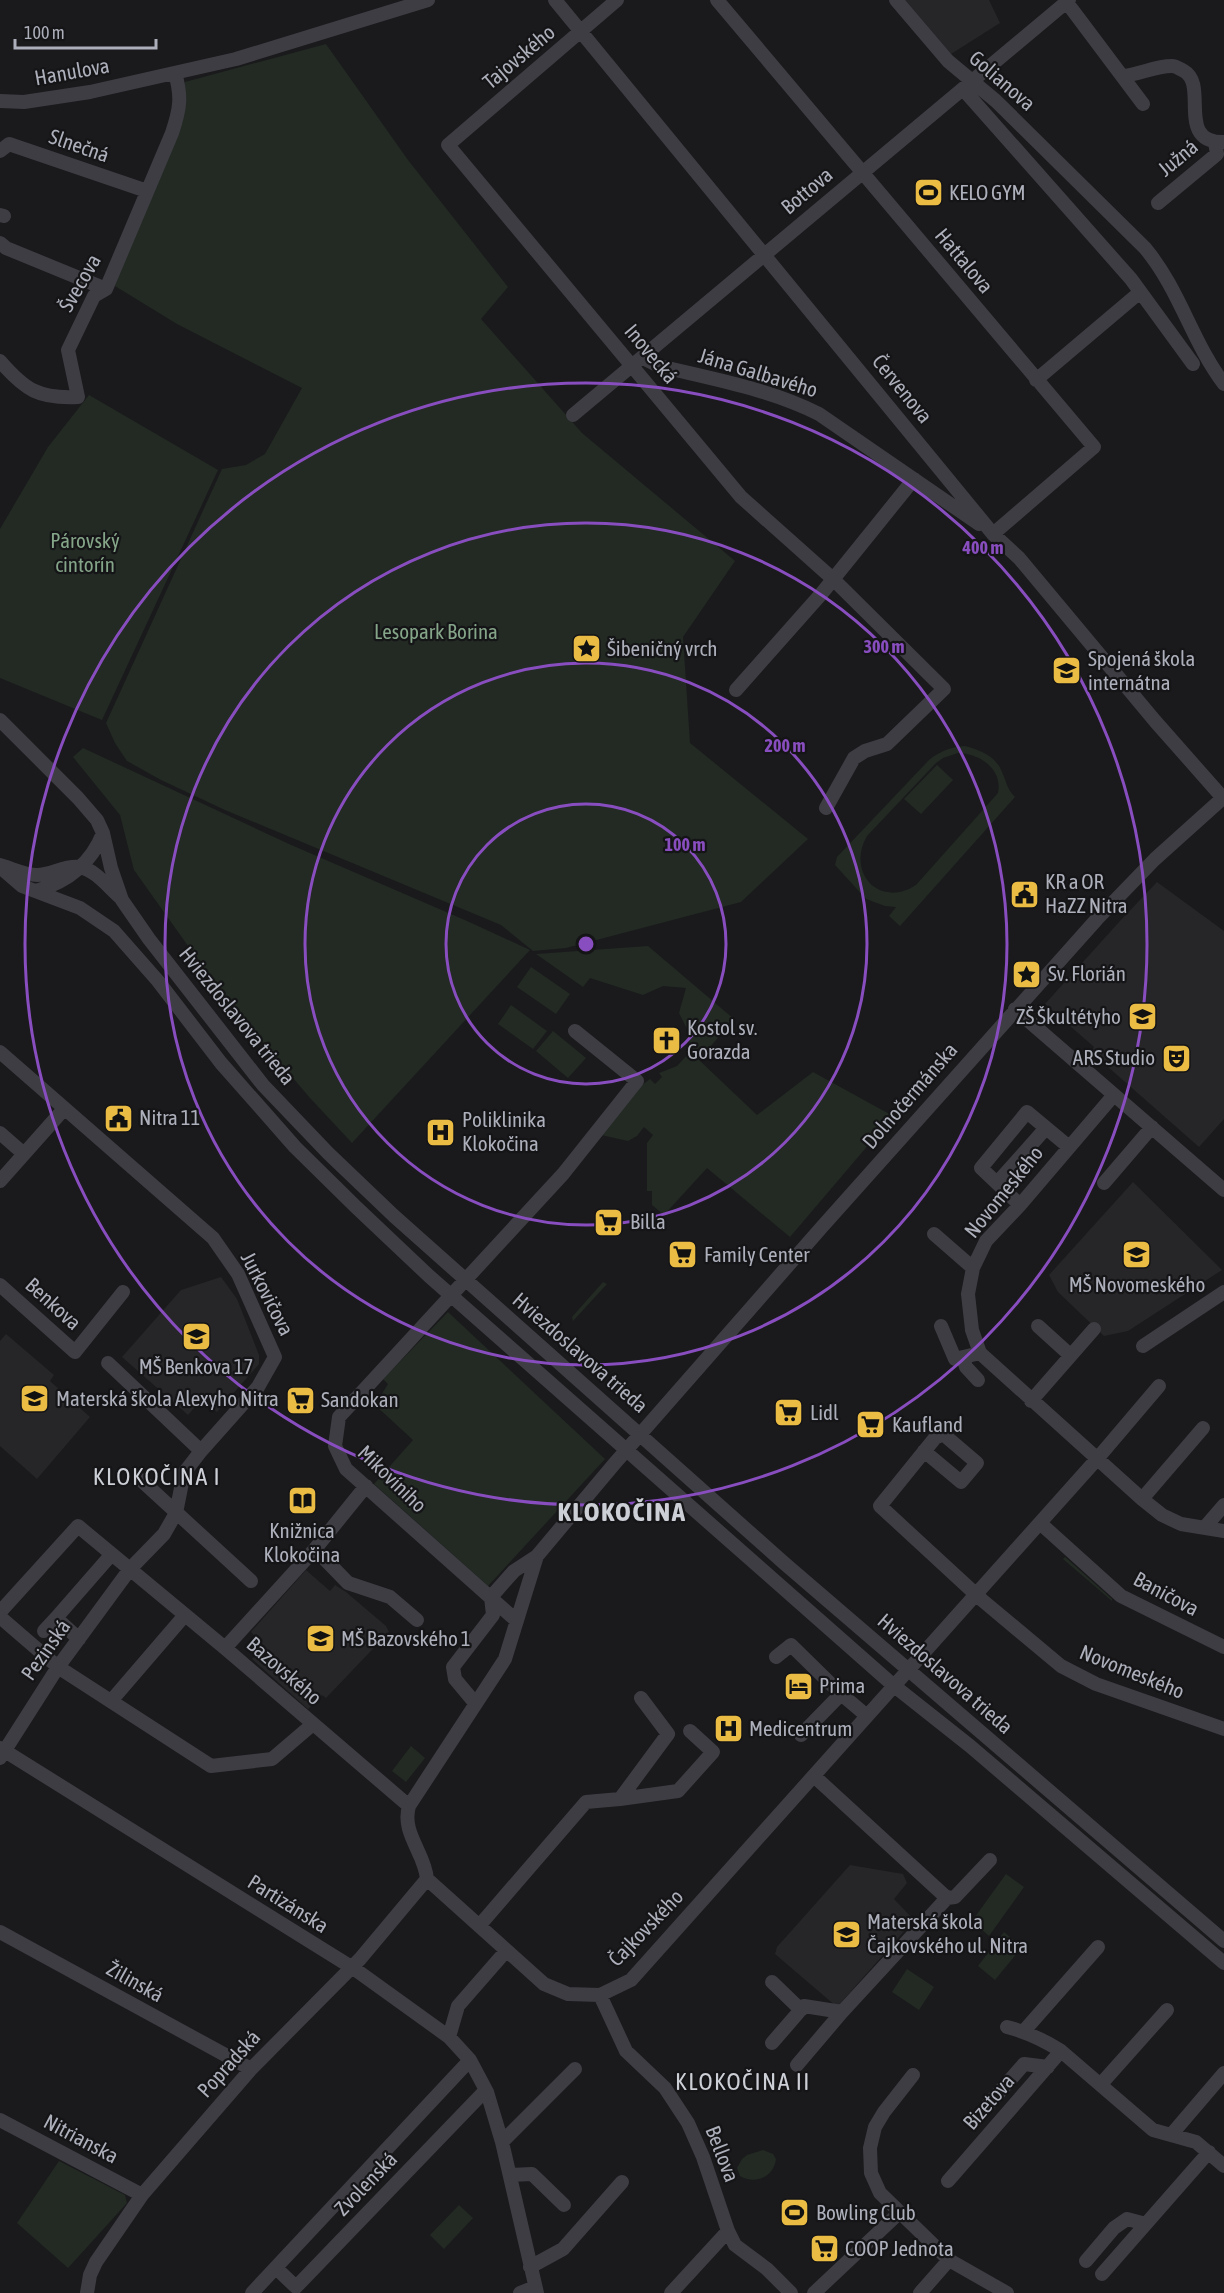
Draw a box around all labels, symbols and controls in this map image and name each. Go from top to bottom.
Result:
scale bar [15,12,156,50]
street label: Tajovského [478,19,559,93]
text: 100 m [24,22,65,43]
street label: Golianova [965,45,1040,115]
street label: Hanulova [33,53,111,89]
street label: Slnečná [46,124,112,166]
street label: Južná [1153,134,1202,181]
street label: Bottova [776,162,837,219]
sports icon: KELO GYM [912,177,944,209]
place label: KELO GYM [949,180,1026,204]
street label: Hattalova [931,223,999,298]
street label: Švecova [53,250,105,315]
street label: Inovecká [620,319,683,388]
street label: Jána Galbavého [696,343,821,402]
street label: Červenova [868,349,938,427]
park label: Párovský cintorín [50,528,120,576]
text: 400 m [962,537,1003,558]
park label: Lesopark Borina [374,619,498,643]
place icon: Šibeničný vrch [570,633,602,665]
place label: Šibeničný vrch [607,636,717,660]
text: 300 m [864,636,904,657]
place label: Spojená škola internátna [1088,646,1195,694]
school or university icon: Spojená škola internátna [1051,655,1083,687]
text: 200 m [765,735,805,756]
text: 100 m [665,834,705,855]
place label: KR a OR HaZZ Nitra [1045,869,1128,917]
public building icon: KR a OR HaZZ Nitra [1008,878,1040,910]
centre of rings [576,934,596,954]
street label: Hviezdoslavova trieda [175,942,301,1089]
place icon: Sv. Florián [1011,958,1043,990]
place label: Sv. Florián [1048,961,1126,985]
school or university icon: ZŠ Škultétyho [1126,1001,1158,1033]
place label: ZŠ Škultétyho [1016,1004,1121,1028]
place label: Kostol sv. Gorazda [687,1015,757,1063]
church icon: Kostol sv. Gorazda [650,1024,682,1056]
street label: Dolnočermánska [857,1038,962,1153]
theatre icon: ARS Studio [1160,1042,1192,1074]
place label: ARS Studio [1073,1045,1155,1069]
public building icon: Nitra 11 [102,1102,134,1134]
place label: Nitra 11 [139,1105,200,1129]
place label: Poliklinika Klokočina [462,1107,546,1155]
hospital icon: Poliklinika Klokočina [425,1116,457,1148]
street label: Novomeského [959,1141,1047,1242]
supermarket icon: Billa [593,1206,625,1238]
place label: Billa [630,1209,666,1233]
school or university icon: MŠ Novomeského [1121,1238,1153,1270]
supermarket icon: Family Center [667,1239,699,1271]
place label: Family Center [704,1242,810,1266]
street label: Jurkovičova [237,1248,299,1339]
street label: Benkova [21,1272,86,1334]
place label: MŠ Novomeského [1069,1272,1205,1296]
street label: Hviezdoslavova trieda [508,1287,653,1417]
school or university icon: MŠ Benkova 17 [180,1320,212,1352]
place label: MŠ Benkova 17 [139,1354,253,1378]
school or university icon: Materská škola Alexyho Nitra [19,1383,51,1415]
supermarket icon: Sandokan [284,1384,316,1416]
place label: Materská škola Alexyho Nitra [56,1386,279,1410]
place label: Sandokan [321,1387,399,1411]
supermarket icon: Lidl [773,1397,805,1429]
place label: Lidl [810,1400,839,1424]
supermarket icon: Kaufland [855,1409,887,1441]
place label: Kaufland [892,1412,963,1436]
street label: Mikovíniho [353,1440,432,1517]
district label: KLOKOČINA I [93,1463,221,1490]
library icon: Knižnica Klokočina [286,1484,318,1516]
district label: KLOKOČINA [558,1496,686,1527]
place label: Knižnica Klokočina [264,1518,340,1566]
street label: Baničova [1130,1566,1203,1620]
street label: Hviezdoslavova trieda [873,1608,1018,1738]
street label: Pezinská [16,1614,75,1684]
school or university icon: MŠ Bazovského 1 [304,1623,336,1655]
place label: MŠ Bazovského 1 [341,1626,471,1650]
street label: Bazovského [242,1631,327,1709]
street label: Novomeského [1076,1639,1188,1703]
hotel icon: Prima [782,1670,814,1702]
place label: Prima [819,1673,865,1697]
hospital icon: Medicentrum [712,1713,744,1745]
place label: Medicentrum [749,1716,852,1740]
street label: Partizánska [244,1869,333,1937]
street label: Čajkovského [603,1884,688,1971]
place label: Materská škola Čajkovského ul. Nitra [867,1909,1028,1957]
school or university icon: Materská škola Čajkovského ul. Nitra [830,1918,862,1950]
street label: Žilinská [103,1956,168,2006]
street label: Popradská [192,2025,265,2102]
district label: KLOKOČINA II [675,2068,811,2095]
street label: Bizetova [958,2069,1019,2134]
street label: Nitrianska [40,2109,123,2168]
street label: Bellova [701,2122,745,2185]
street label: Zvolenská [329,2146,401,2220]
sports icon: Bowling Club [779,2197,811,2229]
place label: Bowling Club [816,2200,916,2224]
supermarket icon: COOP Jednota [808,2233,840,2265]
place label: COOP Jednota [845,2236,954,2260]

